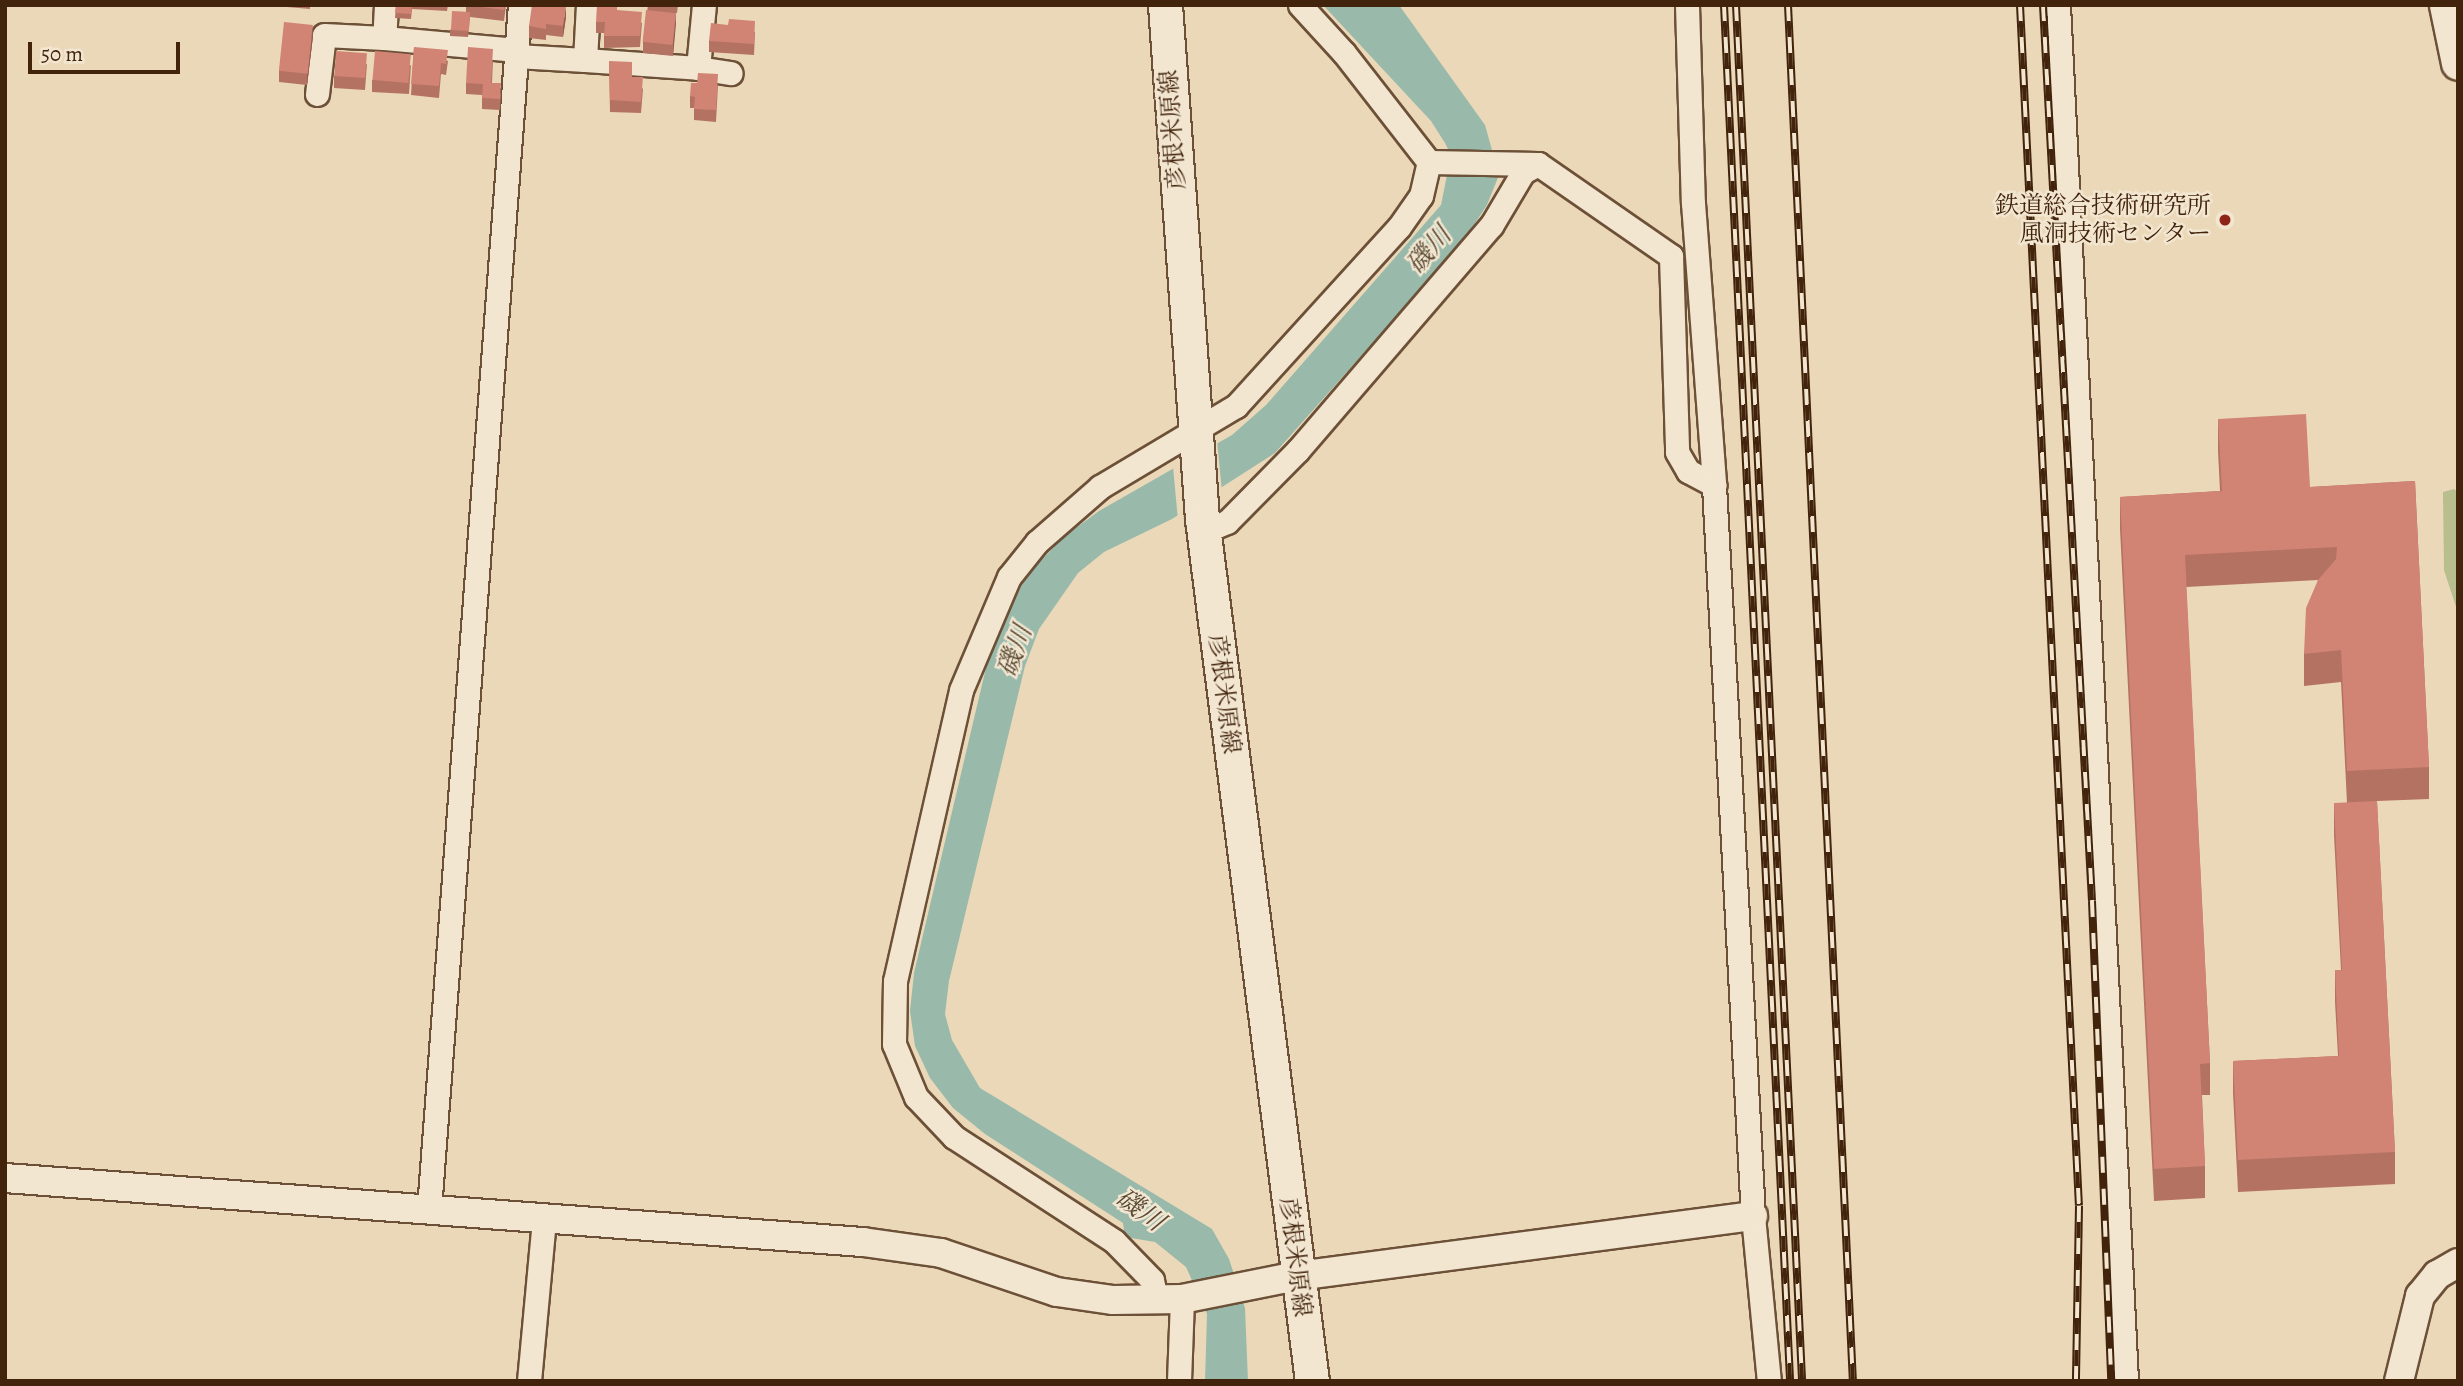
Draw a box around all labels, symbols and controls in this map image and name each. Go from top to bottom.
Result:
scale bar [32,28,184,72]
text: 50 m [41,40,83,68]
street label: 彦根米原線 [1154,69,1192,191]
place label: 鉄道総合技術研究所 風洞技術センター [1995,192,2211,248]
marker: 鉄道総合技術研究所 風洞技術センター [2217,212,2233,228]
water label: 磯川 [1400,220,1458,280]
water label: 磯川 [991,621,1039,681]
street label: 彦根米原線 [1202,633,1246,755]
water label: 磯川 [1110,1182,1170,1238]
street label: 彦根米原線 [1273,1196,1317,1318]

